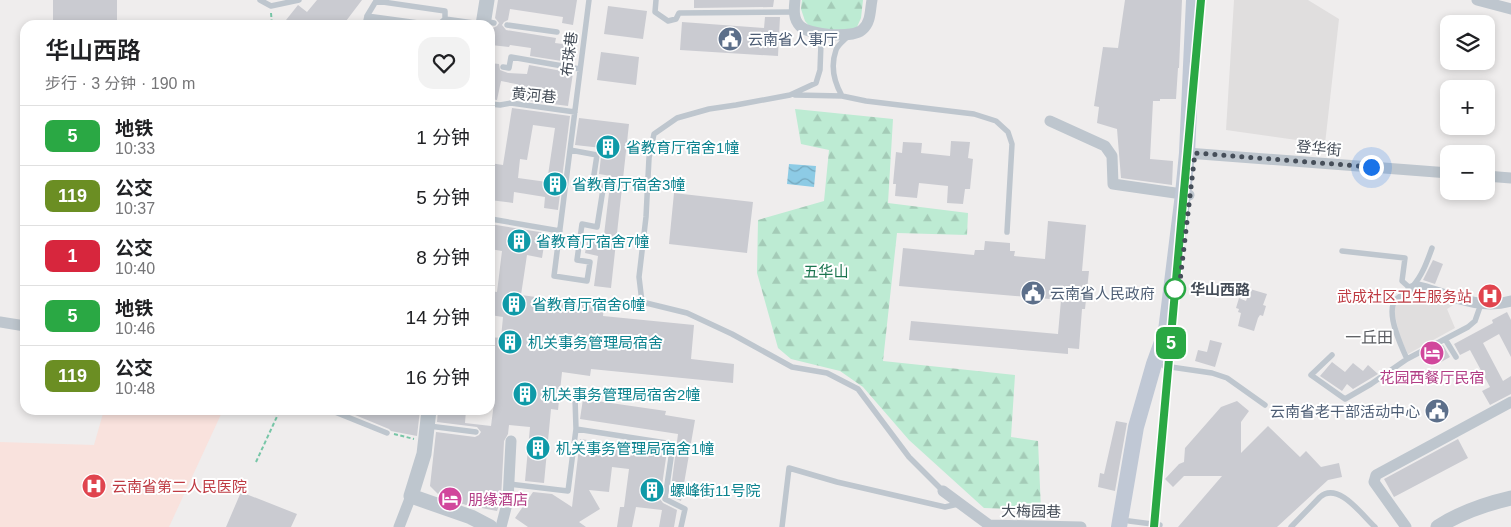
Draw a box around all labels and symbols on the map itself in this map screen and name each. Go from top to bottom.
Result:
public building icon: 云南省人事厅 [717,26,743,52]
street label: 布珠巷 [558,31,580,77]
place label: 云南省人事厅 [748,31,838,48]
street label: 黄河巷 [511,85,557,105]
building icon: 省教育厅宿舍1幢 [595,134,621,160]
street label: 登华街 [1296,138,1342,158]
place label: 省教育厅宿舍1幢 [626,139,739,156]
your location [1359,155,1384,180]
building icon: 省教育厅宿舍3幢 [542,171,568,197]
place label: 省教育厅宿舍3幢 [572,176,685,193]
building icon: 省教育厅宿舍7幢 [506,228,532,254]
place label: 省教育厅宿舍7幢 [536,233,649,250]
park label: 五华山 [803,263,849,280]
marker: 华山西路 [1164,278,1186,300]
public building icon: 云南省人民政府 [1020,280,1046,306]
place label: 华山西路 [1190,281,1250,298]
hospital icon: 武成社区卫生服务站 [1477,283,1503,309]
place label: 云南省人民政府 [1050,285,1155,302]
place label: 武成社区卫生服务站 [1337,288,1472,305]
building icon: 省教育厅宿舍6幢 [501,291,527,317]
place label: 省教育厅宿舍6幢 [532,296,645,313]
line badge: 5 [1155,327,1187,359]
building icon: 机关事务管理局宿舍 [497,329,523,355]
district label: 一丘田 [1345,329,1393,346]
place label: 机关事务管理局宿舍 [528,334,663,351]
hotel icon: 花园西餐厅民宿 [1419,340,1445,366]
place label: 花园西餐厅民宿 [1379,369,1485,386]
building icon: 机关事务管理局宿舍2幢 [512,381,538,407]
place label: 机关事务管理局宿舍2幢 [542,386,700,403]
public building icon: 云南省老干部活动中心 [1424,398,1450,424]
place label: 云南省老干部活动中心 [1270,403,1420,420]
building icon: 机关事务管理局宿舍1幢 [525,435,551,461]
place label: 机关事务管理局宿舍1幢 [556,440,714,457]
hospital icon: 云南省第二人民医院 [81,473,107,499]
building icon: 螺峰街11号院 [639,477,665,503]
place label: 云南省第二人民医院 [112,478,247,495]
place label: 螺峰街11号院 [670,482,761,499]
hotel icon: 朋缘酒店 [437,486,463,512]
place label: 朋缘酒店 [468,491,528,508]
street label: 大梅园巷 [1001,502,1061,520]

